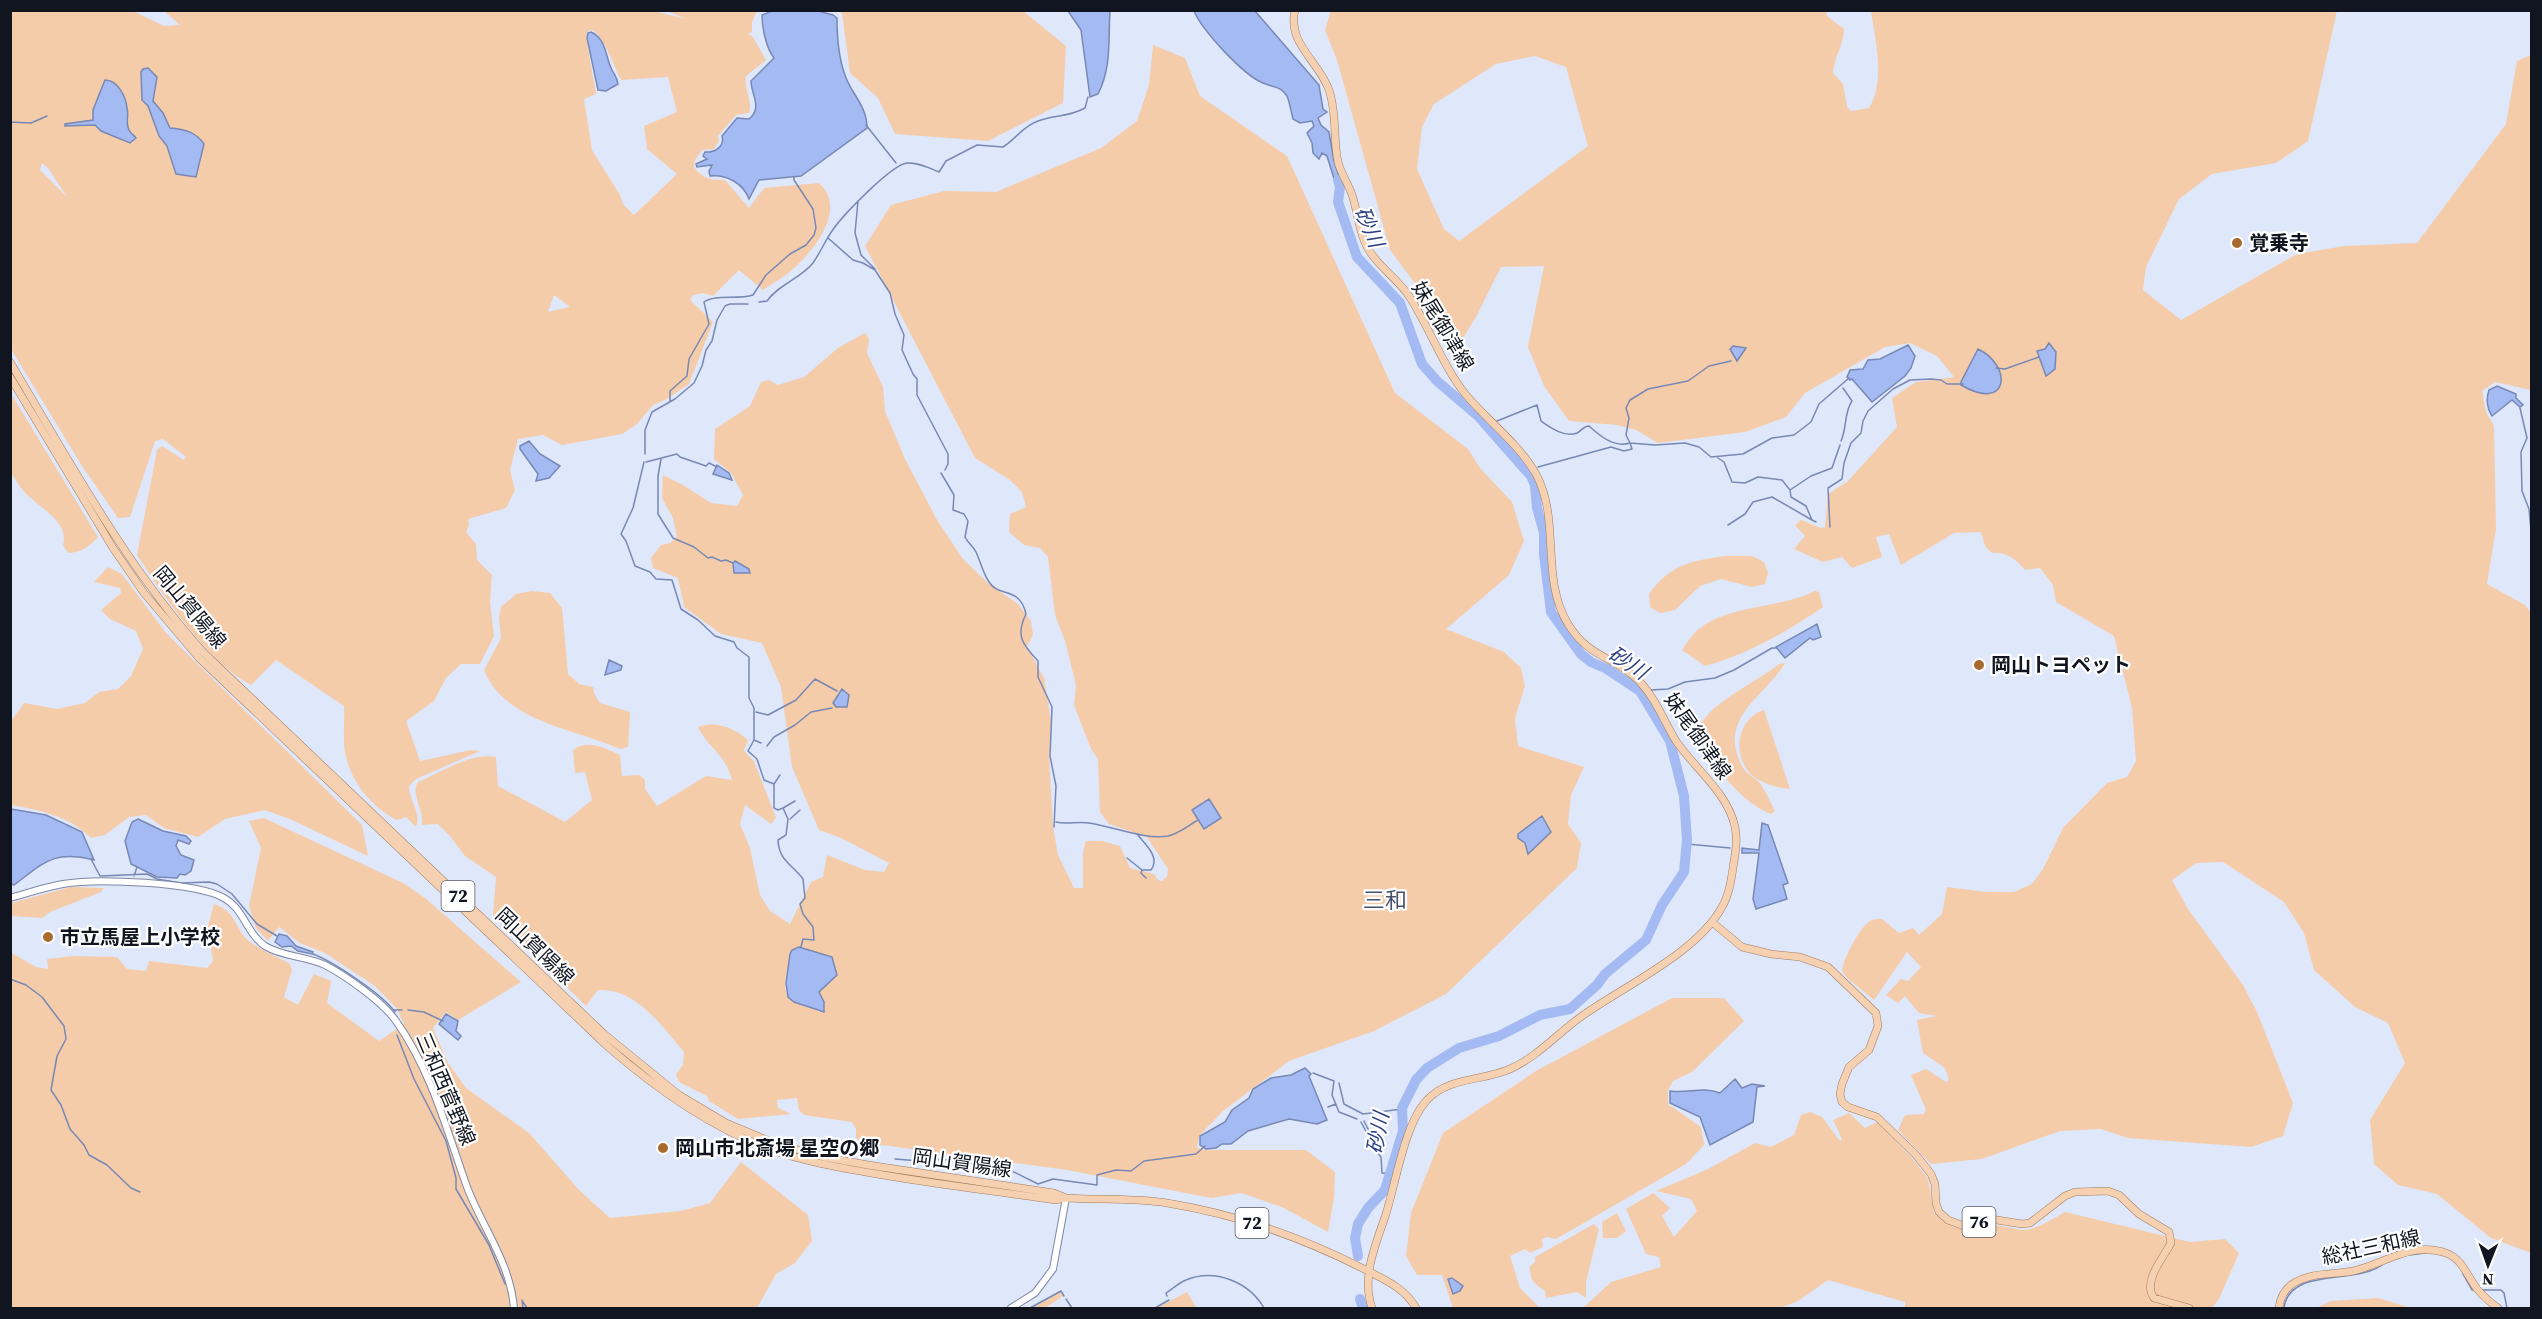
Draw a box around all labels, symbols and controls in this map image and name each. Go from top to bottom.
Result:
water label: 砂川 [1348,202,1392,254]
place label: 覚乗寺 [2249,229,2309,257]
marker: 覚乗寺 [2230,236,2244,250]
street label: 妹尾御津線 [1405,276,1481,376]
street label: 岡山賀陽線 [147,560,233,654]
water label: 砂川 [1603,639,1655,687]
place label: 岡山トヨペット [1991,651,2131,679]
marker: 岡山トヨペット [1972,658,1986,672]
street label: 妹尾御津線 [1658,687,1738,785]
road number: 72 [442,881,474,911]
district label: 三和 [1363,885,1407,915]
street label: 岡山賀陽線 [489,901,581,991]
place label: 市立馬屋上小学校 [60,923,220,951]
marker: 市立馬屋上小学校 [41,930,55,944]
street label: 三和西菅野線 [410,1028,482,1150]
water label: 砂川 [1360,1108,1396,1156]
place label: 岡山市北斎場 星空の郷 [675,1134,879,1162]
marker: 岡山市北斎場 星空の郷 [656,1141,670,1155]
street label: 岡山賀陽線 [911,1142,1013,1184]
road number: 76 [1962,1207,1996,1237]
road number: 72 [1236,1208,1268,1238]
street label: 総社三和線 [2319,1223,2423,1271]
north arrow [2458,1235,2518,1295]
text: N [2481,1269,2494,1291]

